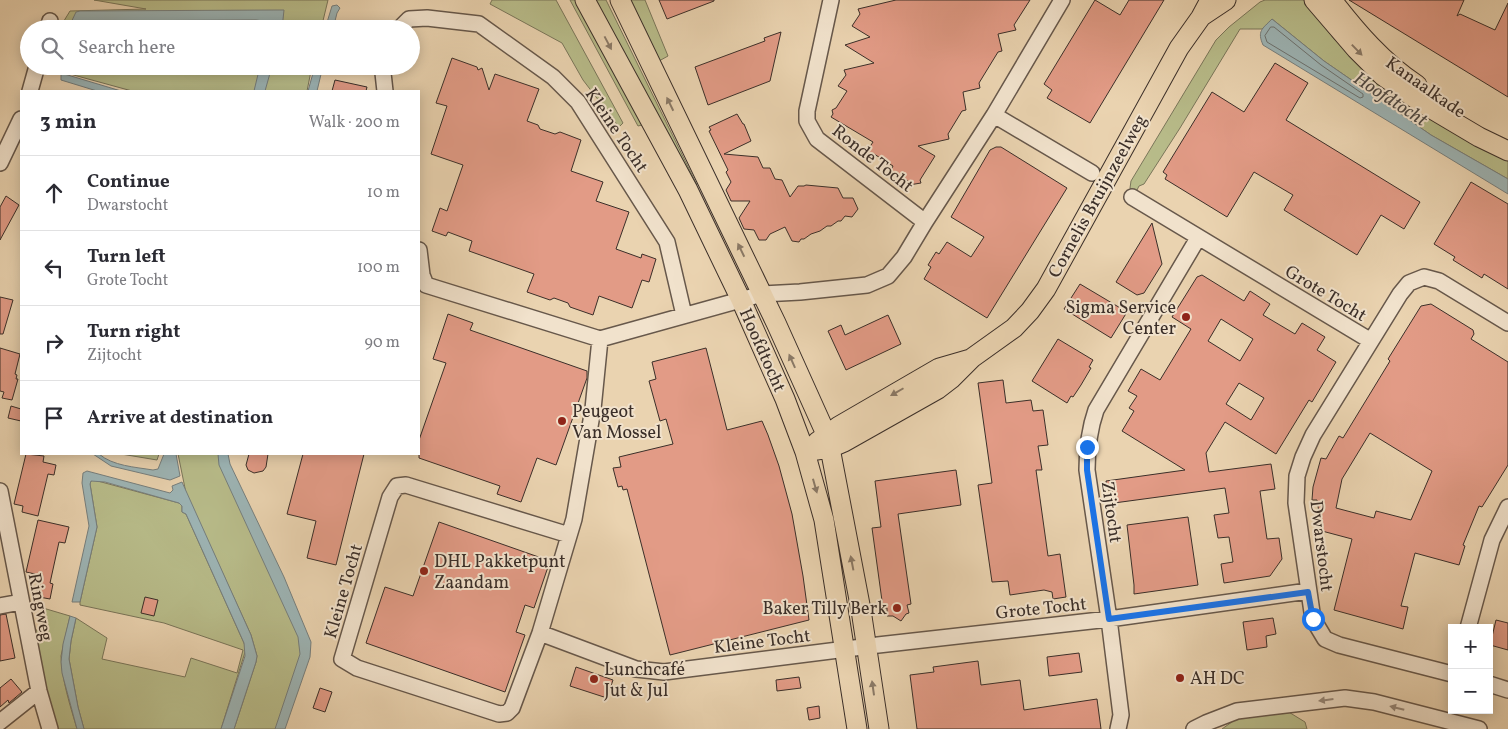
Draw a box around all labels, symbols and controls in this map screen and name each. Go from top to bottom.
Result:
search box [20,20,420,75]
icon: search [38,34,66,62]
text: Search here [78,35,175,61]
one-way arrow [604,36,612,50]
one-way arrow [1351,44,1363,56]
street label: Kanaalkade [1380,51,1470,125]
water label: Hoofdtocht [1348,66,1433,134]
street label: Kleine Tocht [578,83,653,178]
one-way arrow [666,97,674,111]
text: 3 min [40,108,96,137]
street label: Cornelis Bruijnzeelweg [1043,111,1154,283]
text: Walk · 200 m [309,112,400,134]
street label: Ronde Tocht [826,119,918,199]
text: Continue [87,169,170,195]
icon: ahead [40,179,68,207]
text: 10 m [367,182,400,204]
text: Dwarstocht [87,195,168,217]
one-way arrow [737,243,745,257]
text: Turn left [87,244,166,270]
icon: left [40,254,68,282]
text: 100 m [357,257,400,279]
street label: Grote Tocht [1280,260,1371,329]
text: Grote Tocht [87,270,168,292]
place label: Sigma Service Center [1065,296,1176,342]
street label: Hoofdtocht [732,305,791,397]
marker: Sigma Service Center [1180,311,1192,323]
text: Turn right [87,319,180,345]
icon: right [40,329,68,357]
text: 90 m [364,332,400,354]
text: Zijtocht [87,345,142,367]
one-way arrow [788,354,796,368]
one-way arrow [890,388,904,397]
place label: Peugeot Van Mossel [572,400,661,446]
icon: arrive [40,404,68,432]
text: Arrive at destination [87,405,273,431]
marker: Peugeot Van Mossel [556,415,568,427]
route end [1076,436,1099,459]
one-way arrow [811,479,819,494]
street label: Zijtocht [1094,480,1127,545]
street label: Dwarstocht [1303,499,1339,593]
street label: Kleine Tocht [319,541,370,642]
place label: DHL Pakketpunt Zaandam [434,550,566,596]
one-way arrow [848,555,856,570]
marker: DHL Pakketpunt Zaandam [418,565,430,577]
street label: Ringweg [21,571,58,644]
street label: Grote Tocht [994,592,1088,627]
place label: Baker Tilly Berk [762,597,887,622]
marker: Baker Tilly Berk [891,602,903,614]
route start [1302,608,1325,631]
street label: Kleine Tocht [712,624,812,661]
map controls [1448,624,1493,714]
button: + [1448,624,1493,669]
place label: Lunchcafé Jut & Jul [604,658,685,704]
place label: AH DC [1190,667,1245,692]
button: − [1448,669,1493,714]
marker: AH DC [1174,672,1186,684]
marker: Lunchcafé Jut & Jul [588,673,600,685]
one-way arrow [869,680,877,696]
one-way arrow [1318,696,1334,704]
one-way arrow [1390,704,1405,712]

